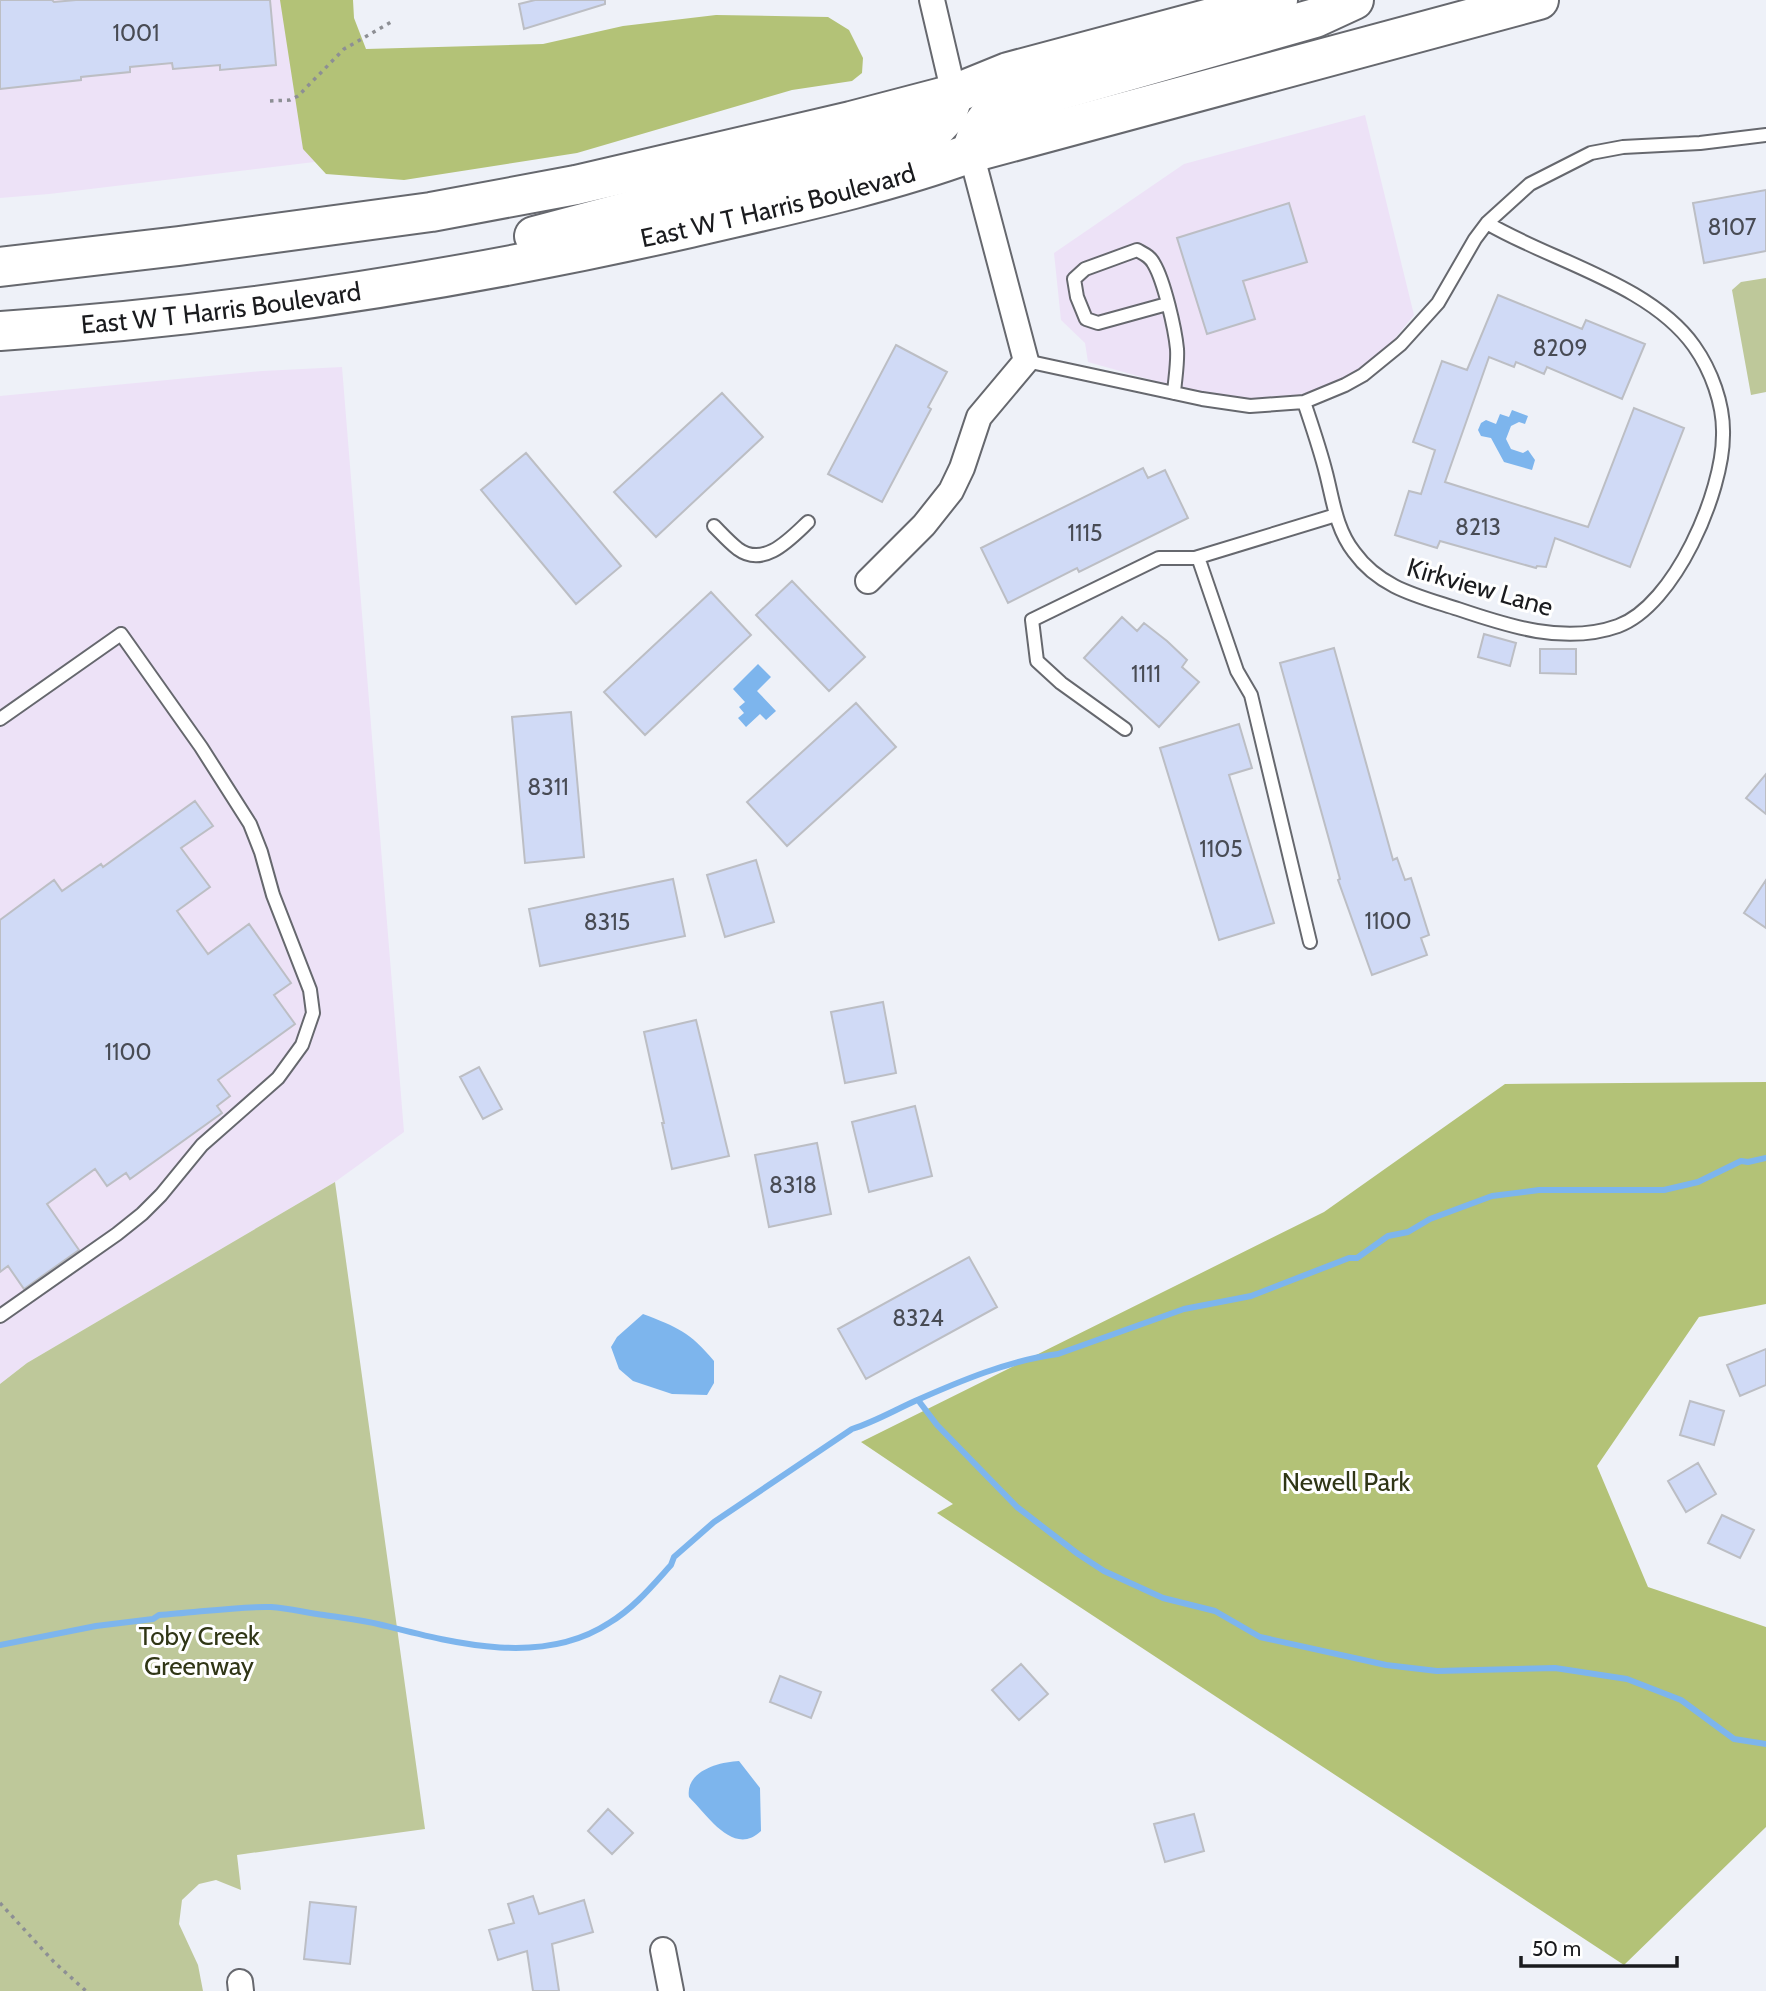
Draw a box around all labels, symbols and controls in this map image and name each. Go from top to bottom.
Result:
house number: 1001 [112,19,160,47]
street label: East W T Harris Boulevard [638,156,919,254]
house number: 8107 [1708,213,1757,241]
street label: East W T Harris Boulevard [79,275,363,341]
house number: 8209 [1532,334,1588,362]
house number: 8213 [1455,513,1501,541]
house number: 1115 [1068,519,1102,547]
street label: Kirkview Lane [1403,551,1557,623]
house number: 1111 [1131,660,1161,688]
house number: 8311 [527,773,569,801]
house number: 1105 [1199,835,1243,863]
house number: 1100 [1364,907,1412,935]
house number: 8315 [584,908,630,936]
house number: 1100 [104,1038,152,1066]
house number: 8318 [769,1171,817,1199]
house number: 8324 [892,1304,944,1332]
park label: Newell Park [1282,1466,1410,1498]
park label: Toby Creek Greenway [138,1620,260,1682]
scale bar [1521,1924,1677,1968]
text: 50 m [1532,1936,1581,1961]

